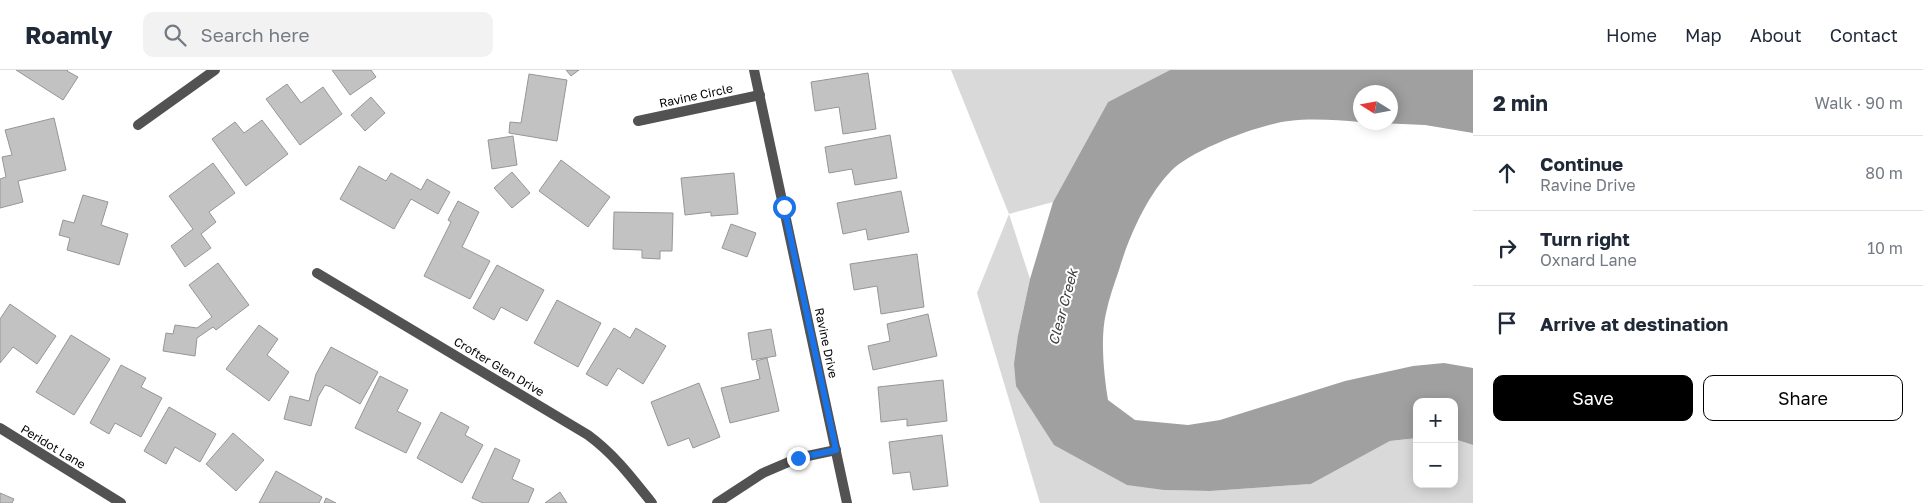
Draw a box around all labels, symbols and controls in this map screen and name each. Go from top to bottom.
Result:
search box [143,12,493,57]
text: Roamly [25,20,113,49]
icon: search [161,21,189,49]
text: Search here [201,23,309,46]
text: Home [1606,24,1657,46]
text: Map [1685,24,1722,46]
text: About [1750,24,1802,46]
text: Contact [1830,24,1898,46]
street label: Ravine Circle [658,80,734,111]
north arrow [1353,85,1398,130]
text: 2 min [1493,90,1548,116]
text: Walk · 90 m [1815,93,1903,113]
text: Continue [1540,152,1623,175]
icon: ahead [1493,159,1521,187]
text: 80 m [1865,163,1903,183]
text: Ravine Drive [1540,175,1635,195]
route start [773,196,796,219]
text: Turn right [1540,227,1630,250]
icon: right [1493,234,1521,262]
text: 10 m [1867,238,1903,258]
text: Oxnard Lane [1540,250,1637,270]
water label: Clear Creek [1044,265,1081,347]
street label: Ravine Drive [812,306,841,380]
icon: arrive [1493,309,1521,337]
text: Arrive at destination [1540,312,1728,335]
street label: Crofter Glen Drive [451,334,547,400]
button: Save [1493,375,1693,421]
button: Share [1703,375,1903,421]
map controls [1413,398,1458,488]
button: + [1413,398,1458,443]
street label: Peridot Lane [18,421,88,472]
button: − [1413,443,1458,488]
route end [787,447,810,470]

